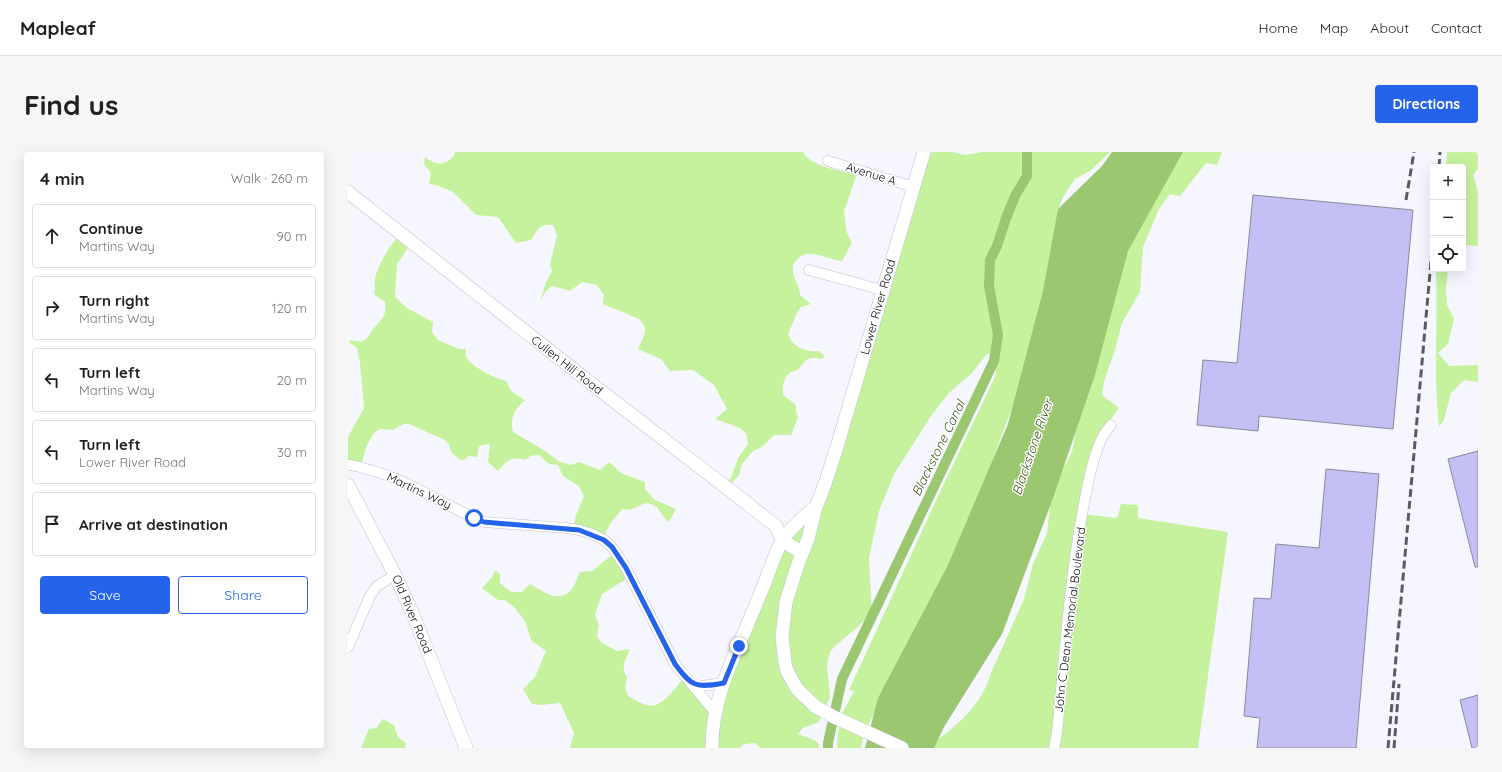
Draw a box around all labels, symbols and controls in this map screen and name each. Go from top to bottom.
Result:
text: Mapleaf [20,16,96,40]
text: Home [1259,19,1298,37]
text: Map [1320,19,1348,37]
text: About [1370,19,1409,37]
text: Contact [1431,19,1482,37]
button: Directions [1375,85,1478,123]
text: Find us [24,87,118,122]
street label: Avenue A [844,159,898,188]
map controls [1430,164,1466,272]
button: + [1430,164,1466,200]
text: 4 min [40,168,85,189]
text: Walk · 260 m [231,170,308,186]
button: − [1430,200,1466,236]
text: Continue [79,219,143,238]
icon: ahead [41,225,63,247]
text: 90 m [277,228,307,244]
button: locate [1430,236,1466,272]
text: Martins Way [79,238,155,254]
street label: Lower River Road [857,257,898,356]
text: Turn right [79,291,150,310]
icon: right [41,297,63,319]
text: 120 m [272,300,307,316]
text: Martins Way [79,310,155,326]
street label: Cullen Hill Road [528,332,606,397]
text: Turn left [79,363,141,382]
icon: left [41,369,63,391]
text: 20 m [277,372,307,388]
text: Martins Way [79,382,155,398]
water label: Blackstone River [1008,395,1057,497]
water label: Blackstone Canal [908,396,969,498]
text: Turn left [79,435,141,454]
icon: left [41,441,63,463]
text: 30 m [277,444,307,460]
text: Lower River Road [79,454,186,470]
street label: Martins Way [384,469,454,512]
route start [465,509,483,527]
icon: arrive [41,513,63,535]
text: Arrive at destination [79,515,228,534]
street label: John C Dean Memorial Boulevard [1051,526,1088,714]
street label: Old River Road [389,572,436,655]
button: Save [40,576,170,614]
button: Share [178,576,308,614]
route end [730,637,748,655]

